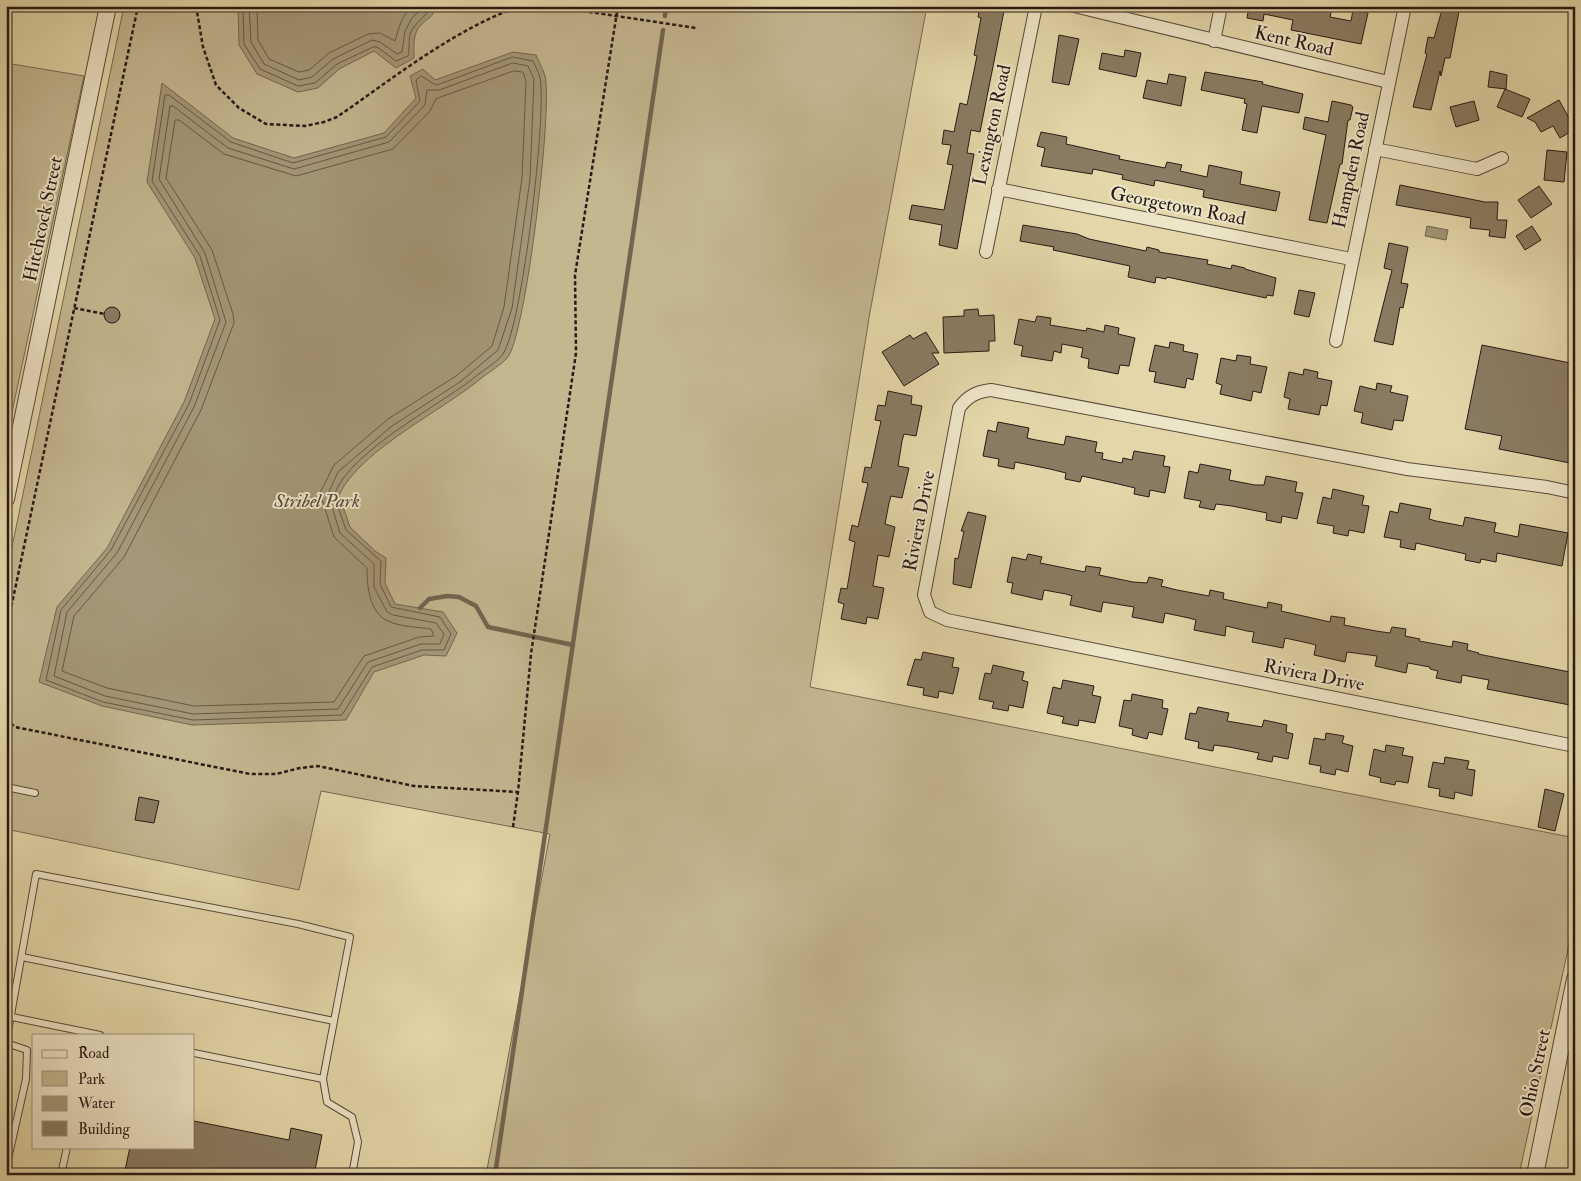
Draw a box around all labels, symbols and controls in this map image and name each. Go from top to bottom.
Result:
street label: Kent Road [1252,20,1337,62]
street label: Lexington Road [967,62,1017,188]
street label: Hampden Road [1327,109,1376,231]
street label: Hitchcock Street [18,154,68,284]
street label: Georgetown Road [1108,181,1249,231]
street label: Riviera Drive [897,469,941,573]
park label: Stribel Park [273,489,360,513]
street label: Riviera Drive [1262,653,1366,697]
street label: Ohio Street [1514,1027,1556,1119]
legend [32,1034,195,1148]
text: Road [78,1044,110,1063]
text: Park [78,1070,105,1089]
text: Water [77,1094,115,1113]
text: Building [78,1120,130,1139]

